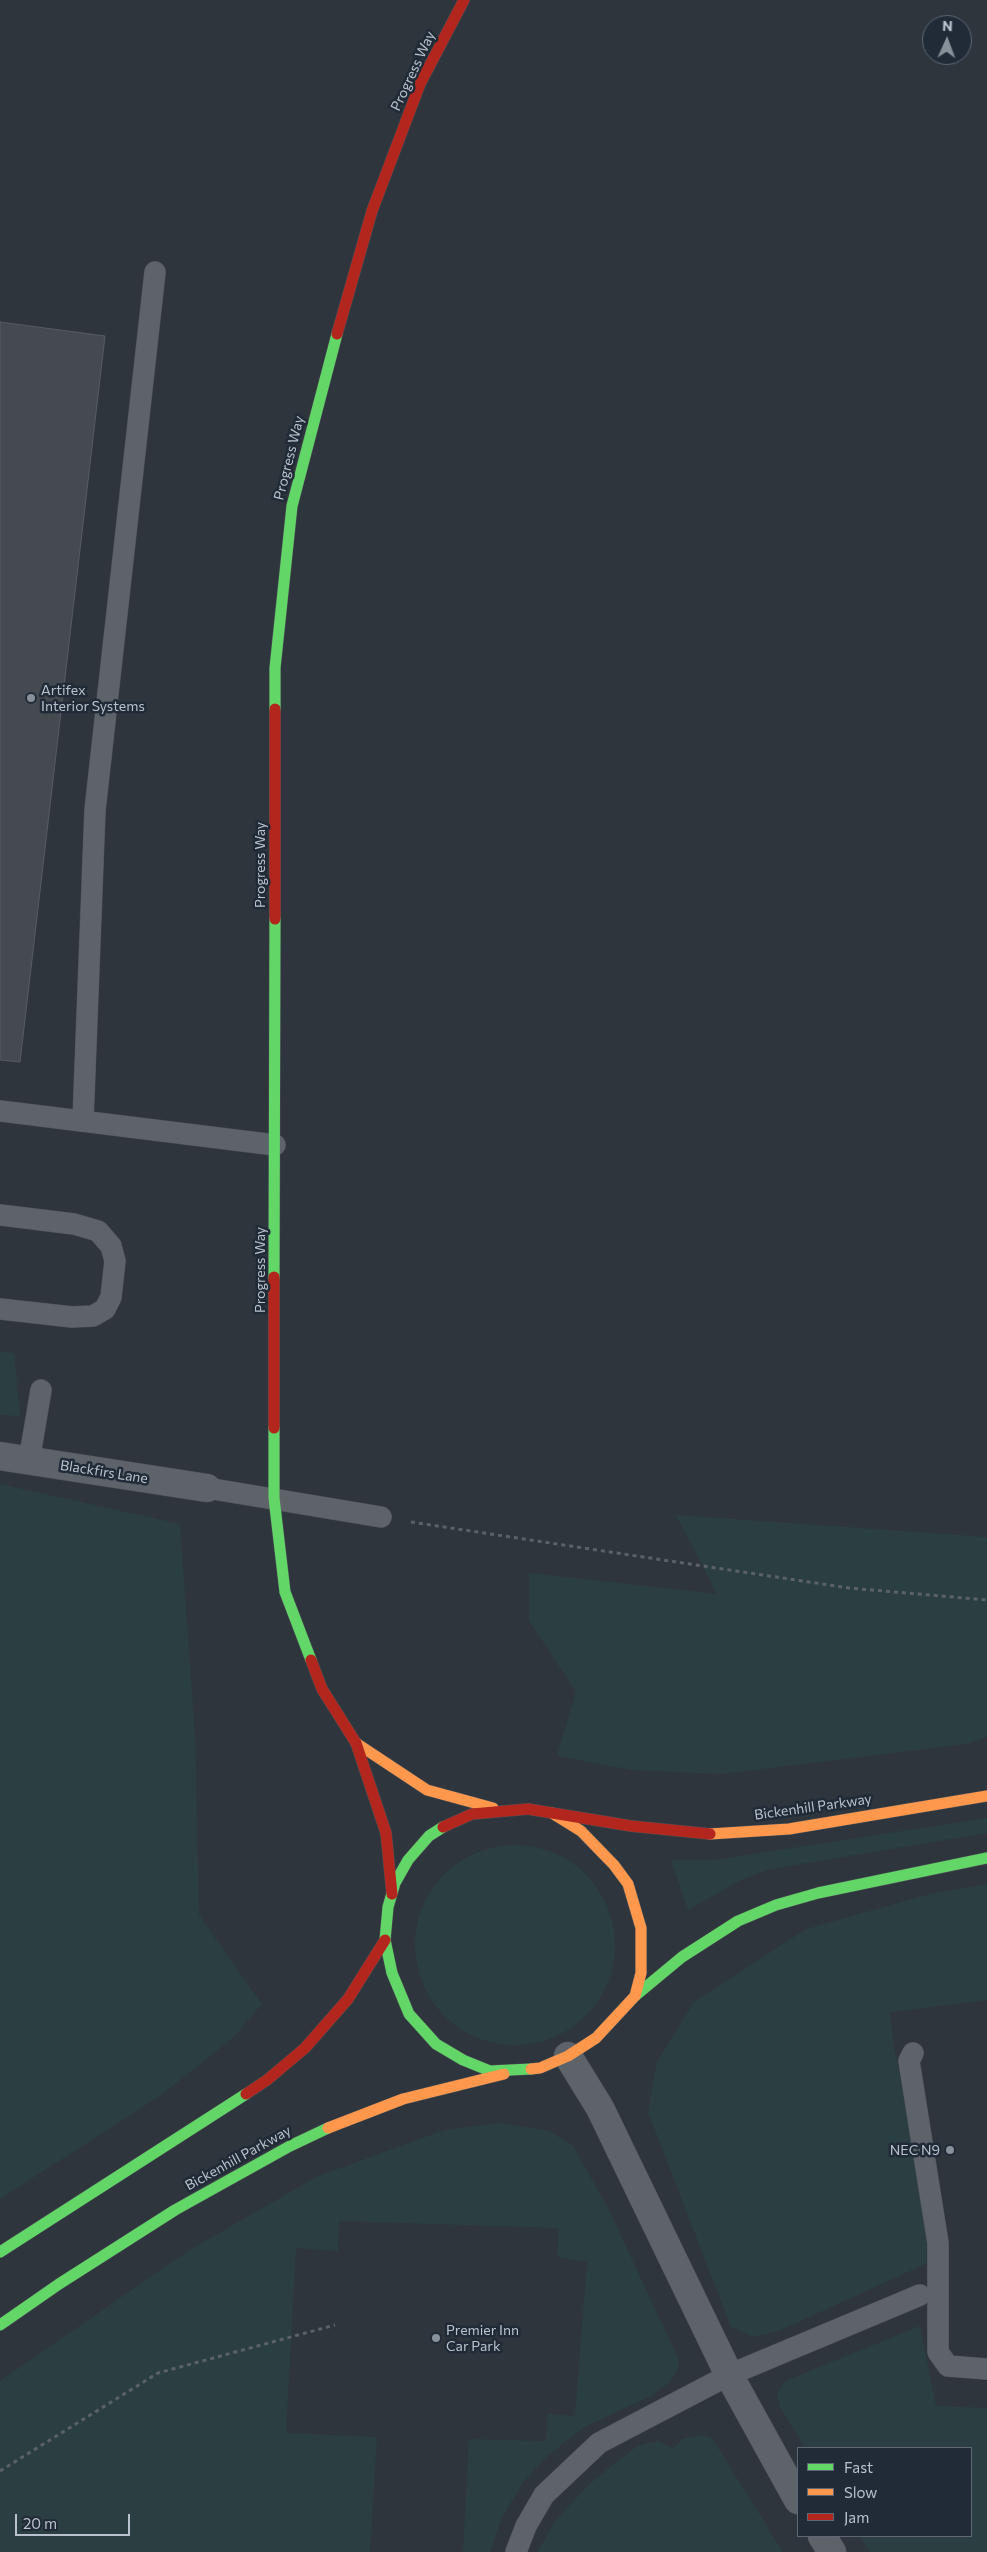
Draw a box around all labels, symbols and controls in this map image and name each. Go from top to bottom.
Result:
north arrow [922,15,972,65]
text: N [942,17,953,34]
street label: Progress Way [387,28,439,114]
street label: Progress Way [270,414,308,502]
place label: Artifex Interior Systems [41,682,145,714]
marker: Artifex Interior Systems [25,692,37,704]
street label: Progress Way [252,822,268,908]
street label: Progress Way [252,1227,268,1313]
street label: Blackfirs Lane [59,1457,149,1487]
street label: Bickenhill Parkway [753,1790,873,1824]
street label: Bickenhill Parkway [182,2122,294,2194]
place label: NEC N9 [890,2142,940,2158]
marker: NEC N9 [944,2144,956,2156]
place label: Premier Inn Car Park [446,2322,519,2354]
marker: Premier Inn Car Park [430,2332,442,2344]
legend [797,2447,972,2537]
text: Fast [844,2458,873,2476]
text: Slow [844,2483,877,2501]
scale bar [18,2504,132,2536]
text: Jam [844,2508,869,2526]
text: 20 m [23,2514,57,2532]

